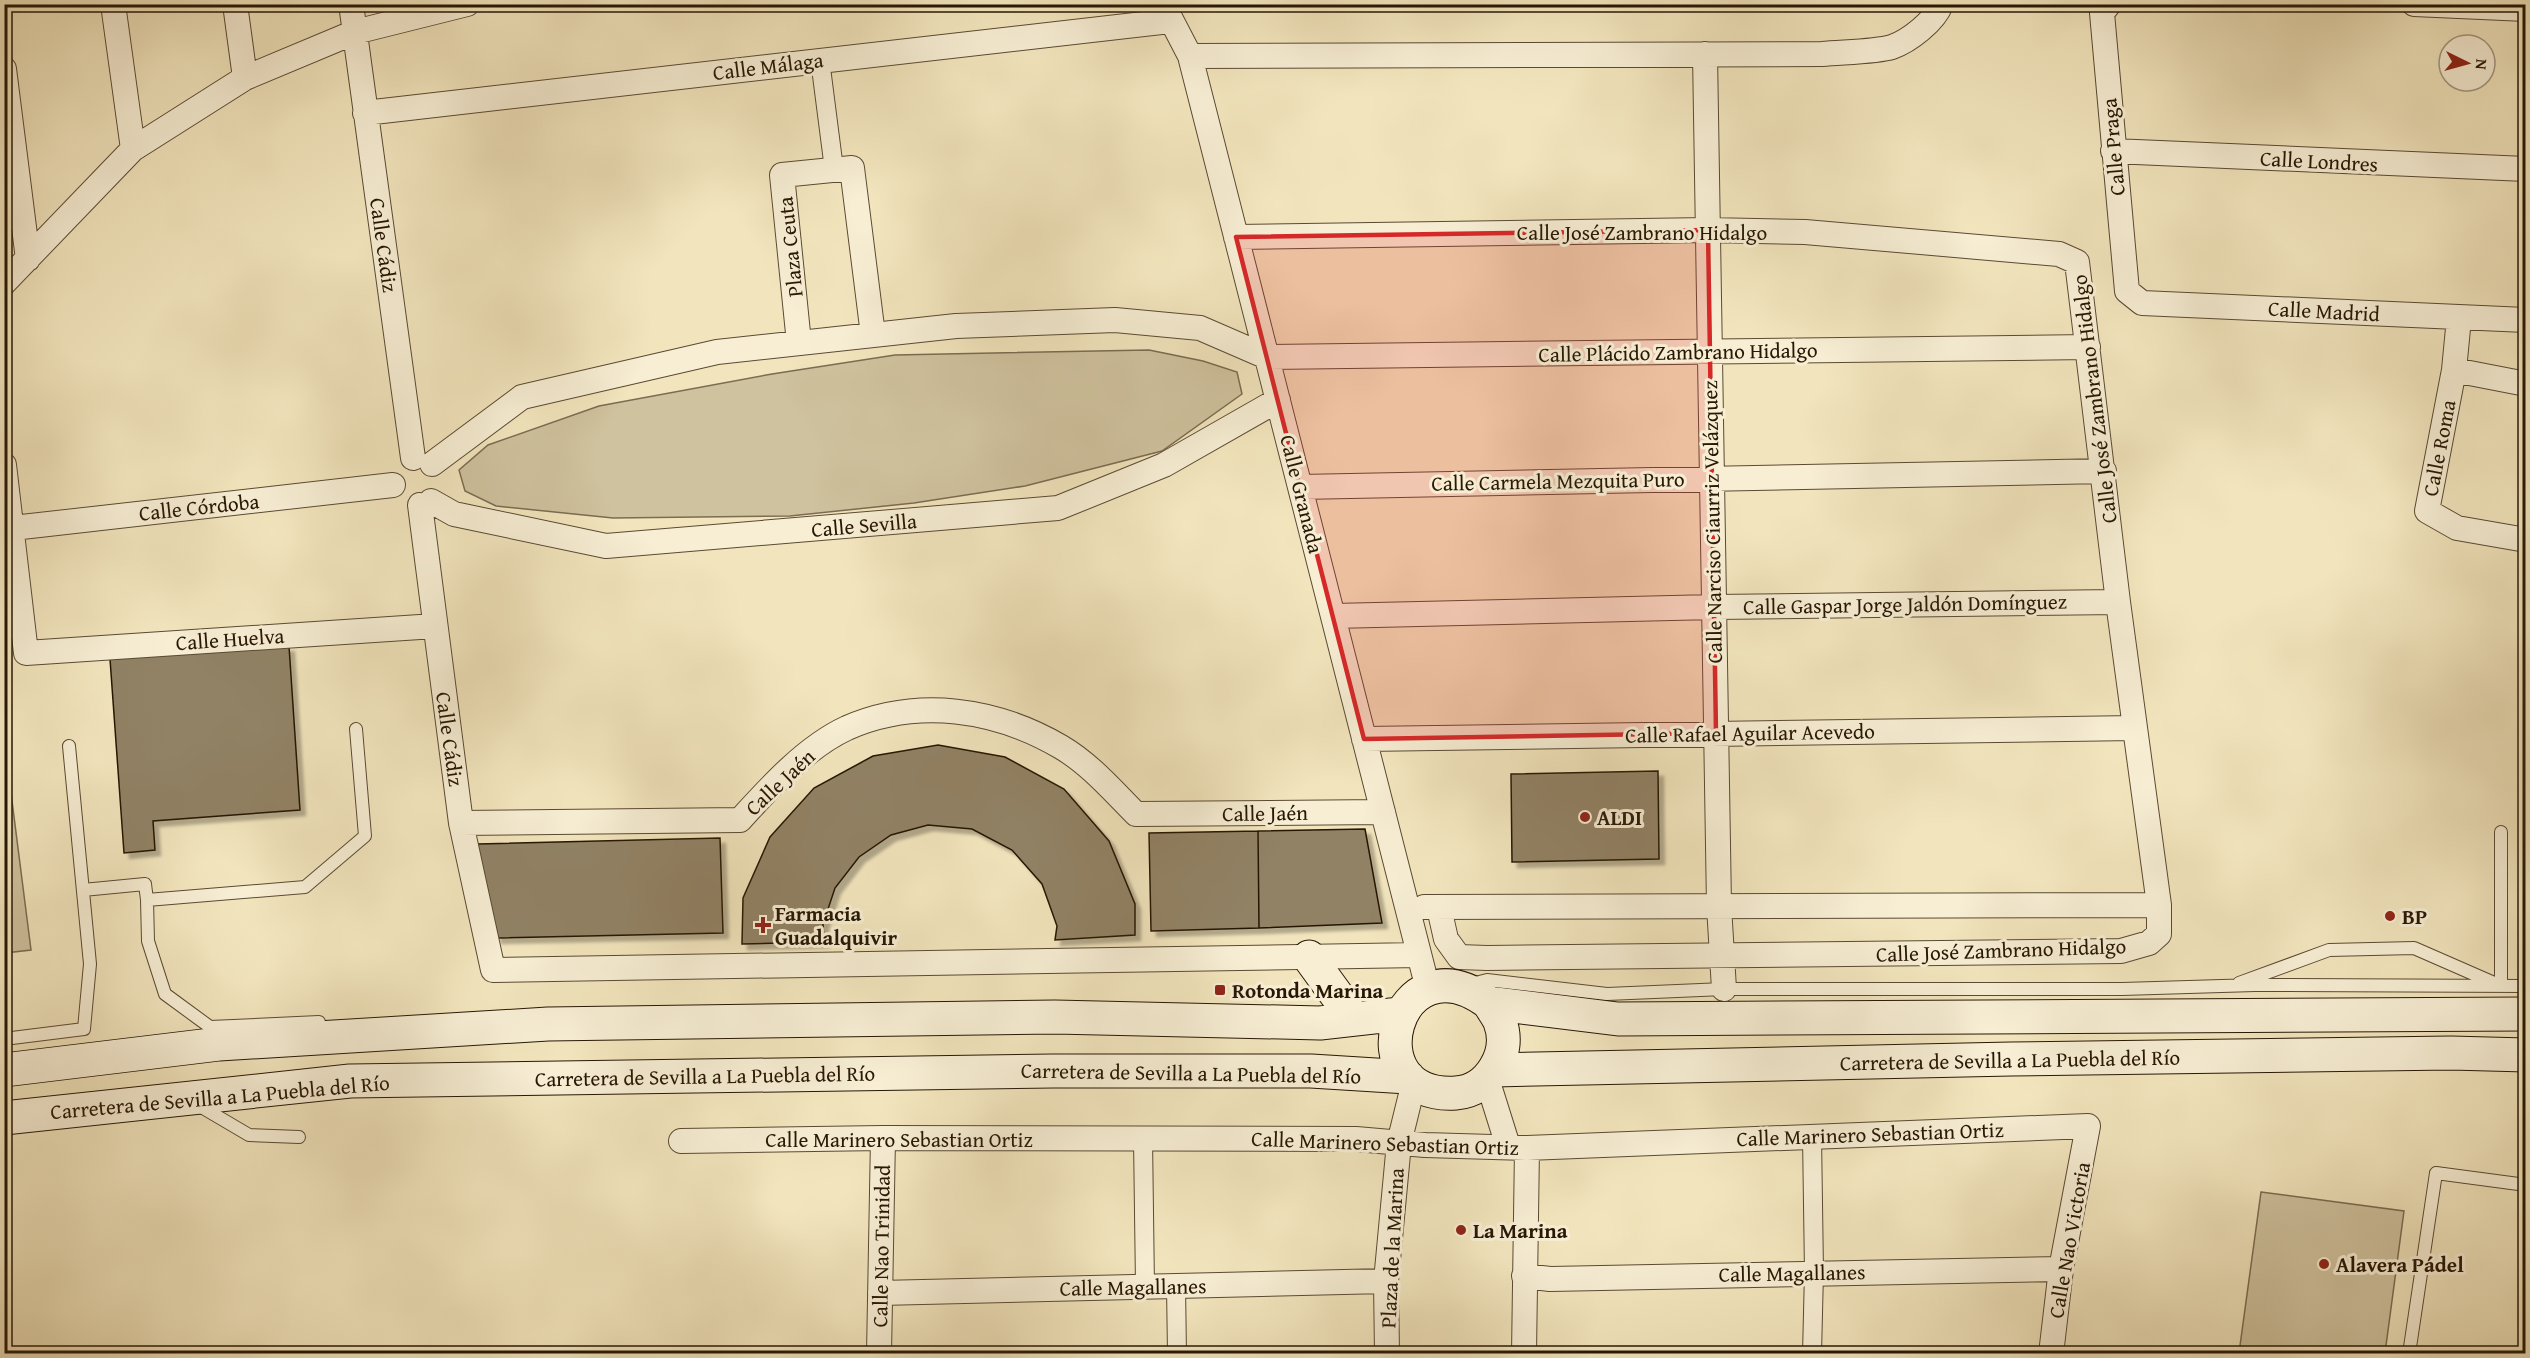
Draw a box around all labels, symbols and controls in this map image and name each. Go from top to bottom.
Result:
north arrow [2437,33,2497,93]
street label: Calle Málaga [711,44,825,88]
text: N [2469,58,2494,71]
street label: Calle Praga [2093,97,2133,197]
street label: Calle Londres [2259,142,2379,180]
street label: Plaza Ceuta [769,195,811,299]
street label: Calle Cádiz [362,196,406,294]
street label: Calle José Zambrano Hidalgo [1517,217,1767,248]
street label: Calle José Zambrano Hidalgo [2063,273,2125,525]
street label: Calle Madrid [2267,293,2381,329]
street label: Calle Plácido Zambrano Hidalgo [1538,334,1818,370]
street label: Calle Narciso Ciaurriz Velázquez [1694,380,1730,664]
street label: Calle Roma [2414,397,2464,499]
street label: Calle Granada [1272,431,1332,557]
street label: Calle Carmela Mezquita Puro [1431,463,1685,499]
street label: Calle Córdoba [137,485,261,529]
street label: Calle Sevilla [810,505,918,545]
street label: Calle Gaspar Jorge Jaldón Domínguez [1743,586,2067,622]
street label: Calle Huelva [175,620,285,658]
street label: Calle Cádiz [428,690,472,788]
street label: Calle Rafael Aguilar Acevedo [1625,715,1875,751]
street label: Calle Jaén [738,741,822,823]
street label: Calle Jaén [1222,797,1308,829]
place label: ALDI [1597,802,1642,833]
marker: ALDI [1578,810,1592,824]
place label: Farmacia Guadalquivir [775,898,897,953]
place label: BP [2402,901,2427,932]
marker: BP [2383,909,2397,923]
marker: Farmacia Guadalquivir [756,918,770,932]
street label: Calle José Zambrano Hidalgo [1875,930,2127,970]
place label: Rotonda Marina [1232,975,1384,1006]
marker: Rotonda Marina [1213,983,1227,997]
street label: Carretera de Sevilla a La Puebla del Río [1840,1042,2180,1078]
street label: Carretera de Sevilla a La Puebla del Río [1021,1055,1361,1091]
street label: Carretera de Sevilla a La Puebla del Río [535,1058,875,1094]
street label: Carretera de Sevilla a La Puebla del Río [49,1067,391,1127]
street label: Calle Marinero Sebastian Ortiz [1736,1114,2004,1154]
street label: Calle Marinero Sebastian Ortiz [1251,1123,1519,1163]
street label: Calle Marinero Sebastian Ortiz [765,1124,1033,1155]
street label: Calle Nao Victoria [2040,1159,2098,1321]
street label: Calle Nao Trinidad [864,1163,898,1328]
street label: Plaza de la Marina [1372,1167,1412,1329]
place label: La Marina [1473,1215,1568,1246]
marker: La Marina [1454,1223,1468,1237]
place label: Alavera Pádel [2336,1249,2464,1280]
street label: Calle Magallanes [1718,1256,1866,1290]
marker: Alavera Pádel [2317,1257,2331,1271]
street label: Calle Magallanes [1059,1270,1207,1304]

